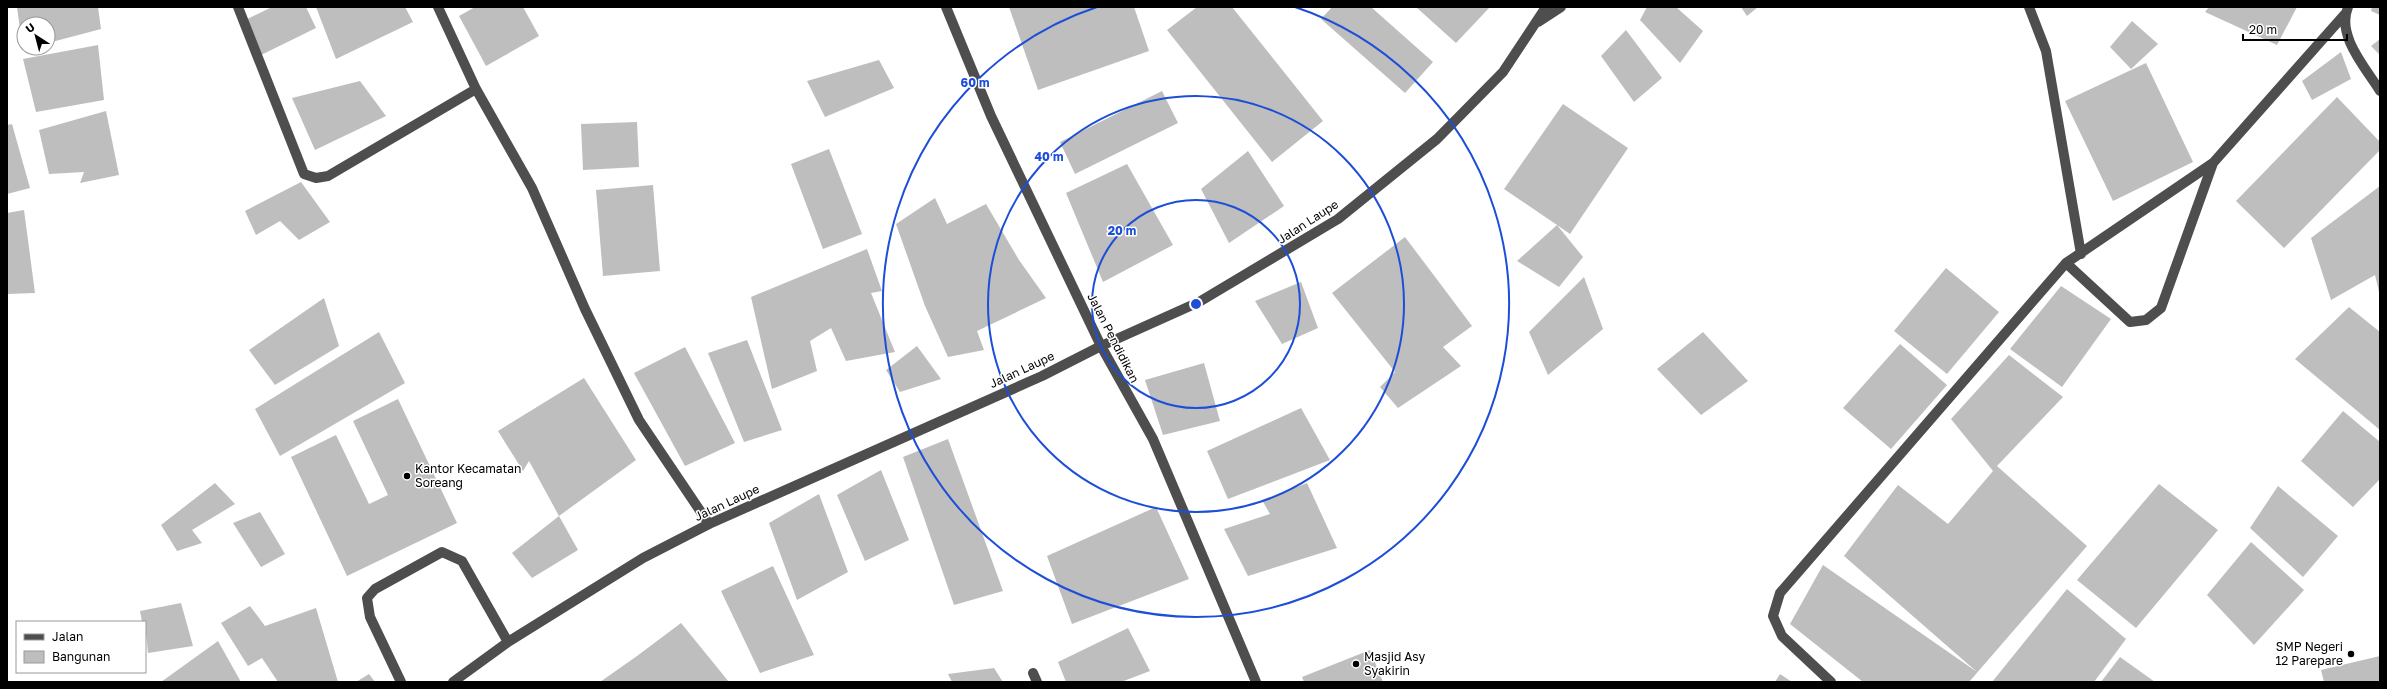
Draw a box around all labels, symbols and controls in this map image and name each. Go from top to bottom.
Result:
north arrow [16,16,56,56]
scale bar [2243,16,2347,42]
text: U [23,20,37,35]
text: 20 m [2249,22,2277,37]
text: 60 m [961,75,989,90]
text: 40 m [1035,149,1063,164]
street label: Jalan Laupe [1274,196,1341,247]
text: 20 m [1108,223,1136,238]
street label: Jalan Pendidikan [1084,290,1142,385]
centre of rings [1189,297,1203,311]
street label: Jalan Laupe [987,348,1057,391]
place label: Kantor Kecamatan Soreang [415,461,521,490]
marker: Kantor Kecamatan Soreang [402,471,412,481]
street label: Jalan Laupe [692,481,762,524]
legend [16,621,146,673]
text: Jalan [52,629,83,644]
place label: SMP Negeri 12 Parepare [2275,639,2343,668]
text: Bangunan [52,649,110,664]
place label: Masjid Asy Syakirin [1364,649,1426,678]
marker: SMP Negeri 12 Parepare [2346,649,2356,659]
marker: Masjid Asy Syakirin [1351,659,1361,669]

